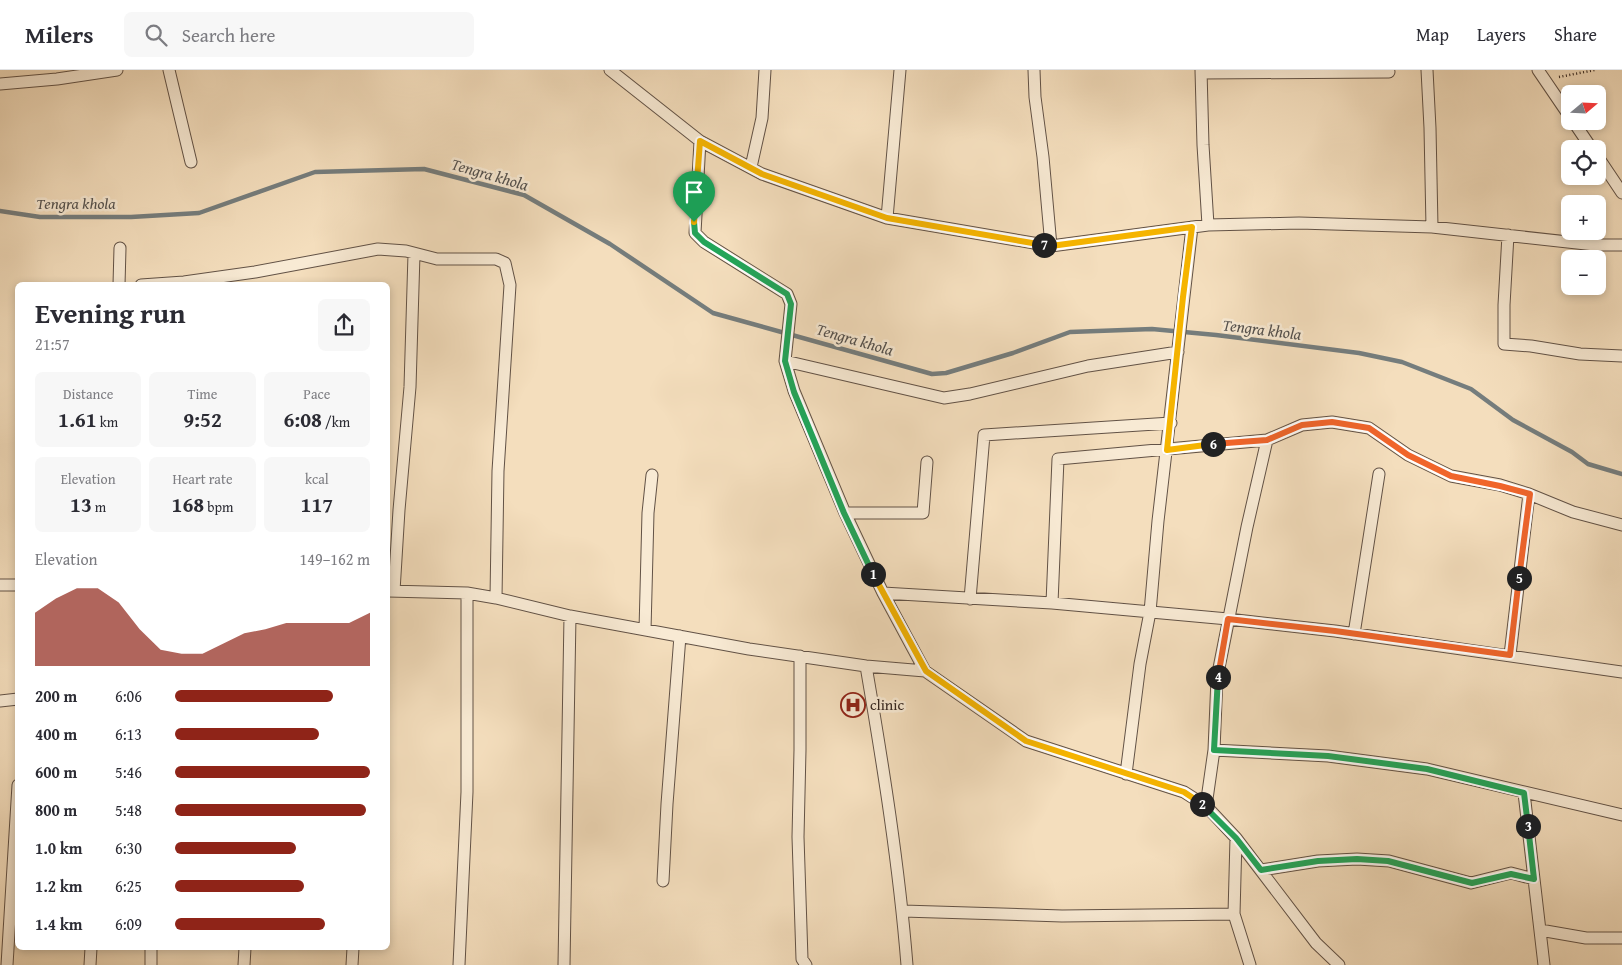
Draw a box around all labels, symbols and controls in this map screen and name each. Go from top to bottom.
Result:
search box [124,12,474,57]
text: Milers [25,17,94,52]
icon: search [142,21,170,49]
text: Search here [182,21,275,49]
text: Map [1416,21,1449,48]
text: Layers [1477,21,1526,48]
text: Share [1554,21,1597,48]
north arrow [1561,85,1606,130]
map controls [1561,85,1606,295]
button: locate [1561,140,1606,185]
water label: Tengra khola [449,152,532,197]
pin [673,171,715,222]
icon: arrive [680,178,708,206]
water label: Tengra khola [36,191,116,215]
button: + [1561,195,1606,240]
pin: 7 [1032,232,1056,258]
text: 7 [1041,235,1048,255]
button: − [1561,250,1606,295]
text: Evening run [35,292,186,333]
button: share [318,299,370,351]
water label: Tengra khola [1221,312,1303,346]
water label: Tengra khola [814,317,897,362]
text: 21:57 [35,332,70,356]
text: Distance [63,384,113,404]
text: Time [188,384,217,404]
text: Pace [303,384,330,404]
text: 1.61 [58,404,97,435]
text: 9:52 [183,404,222,435]
text: 6:08 [283,404,322,435]
text: km [97,412,118,432]
text: /km [322,412,350,432]
pin: 6 [1200,432,1226,456]
text: 6 [1210,434,1217,454]
text: Elevation [61,469,116,489]
text: Heart rate [172,469,233,489]
text: kcal [305,469,329,489]
text: 13 [70,489,92,520]
text: 168 [172,489,204,520]
text: 117 [301,489,333,520]
text: m [92,497,106,517]
text: bpm [204,497,233,517]
text: Elevation [35,547,98,571]
text: 149–162 m [300,547,370,571]
pin: 1 [860,562,886,586]
text: 1 [870,564,877,584]
pin: 5 [1506,566,1532,590]
text: 5 [1516,568,1523,588]
pin: 4 [1206,664,1230,690]
text: 4 [1215,667,1222,687]
text: 200 m [35,684,77,708]
text: 6:06 [115,684,142,708]
hospital icon: clinic [840,692,866,718]
place label: clinic [870,694,904,715]
text: 400 m [35,722,77,746]
text: 6:13 [115,722,142,746]
text: 600 m [35,760,77,784]
text: 5:46 [115,760,142,784]
pin: 2 [1190,792,1214,816]
text: 2 [1199,794,1206,814]
text: 800 m [35,798,77,822]
text: 5:48 [115,798,142,822]
pin: 3 [1516,814,1540,838]
text: 3 [1525,816,1532,836]
text: 1.0 km [35,836,82,860]
text: 6:30 [115,836,142,860]
text: 1.2 km [35,874,82,898]
text: 6:25 [115,874,142,898]
text: 1.4 km [35,912,82,936]
text: 6:09 [115,912,142,936]

